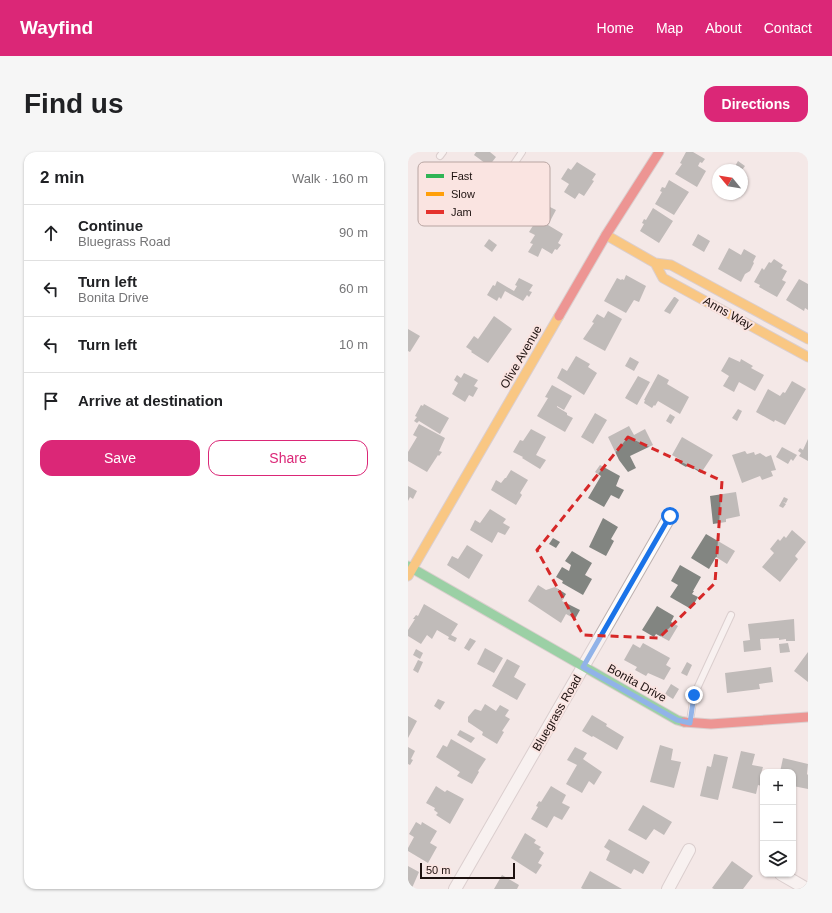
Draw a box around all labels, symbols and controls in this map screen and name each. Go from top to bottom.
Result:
text: Wayfind [20,17,93,38]
text: Home [597,20,634,36]
text: Map [656,20,683,36]
text: About [705,20,742,36]
text: Contact [764,20,812,36]
button: Directions [704,86,808,122]
text: Find us [24,88,124,119]
legend [418,162,550,226]
north arrow [712,164,748,200]
text: 2 min [40,168,84,187]
text: Fast [451,170,472,182]
text: Walk · 160 m [292,171,368,186]
text: Slow [451,188,475,200]
text: Jam [451,206,472,218]
text: Continue [78,217,143,234]
icon: ahead [40,222,62,244]
text: 90 m [339,225,368,240]
text: Bluegrass Road [78,234,171,249]
text: Turn left [78,273,137,290]
icon: left [40,278,62,300]
text: 60 m [339,281,368,296]
text: Bonita Drive [78,290,149,305]
street label: Anns Way [701,294,755,332]
street label: Olive Avenue [497,323,545,391]
icon: left [40,334,62,356]
text: Turn left [78,336,137,353]
text: 10 m [339,337,368,352]
icon: arrive [40,390,62,412]
text: Arrive at destination [78,392,223,409]
button: Save [40,440,200,476]
button: Share [208,440,368,476]
route start [661,507,679,525]
street label: Bonita Drive [605,661,669,705]
street label: Bluegrass Road [530,673,584,753]
route end [685,686,703,704]
map controls [760,769,796,877]
button: + [760,769,796,805]
button: − [760,805,796,841]
button: layers [760,841,796,877]
scale bar [420,861,515,880]
text: 50 m [426,864,450,876]

